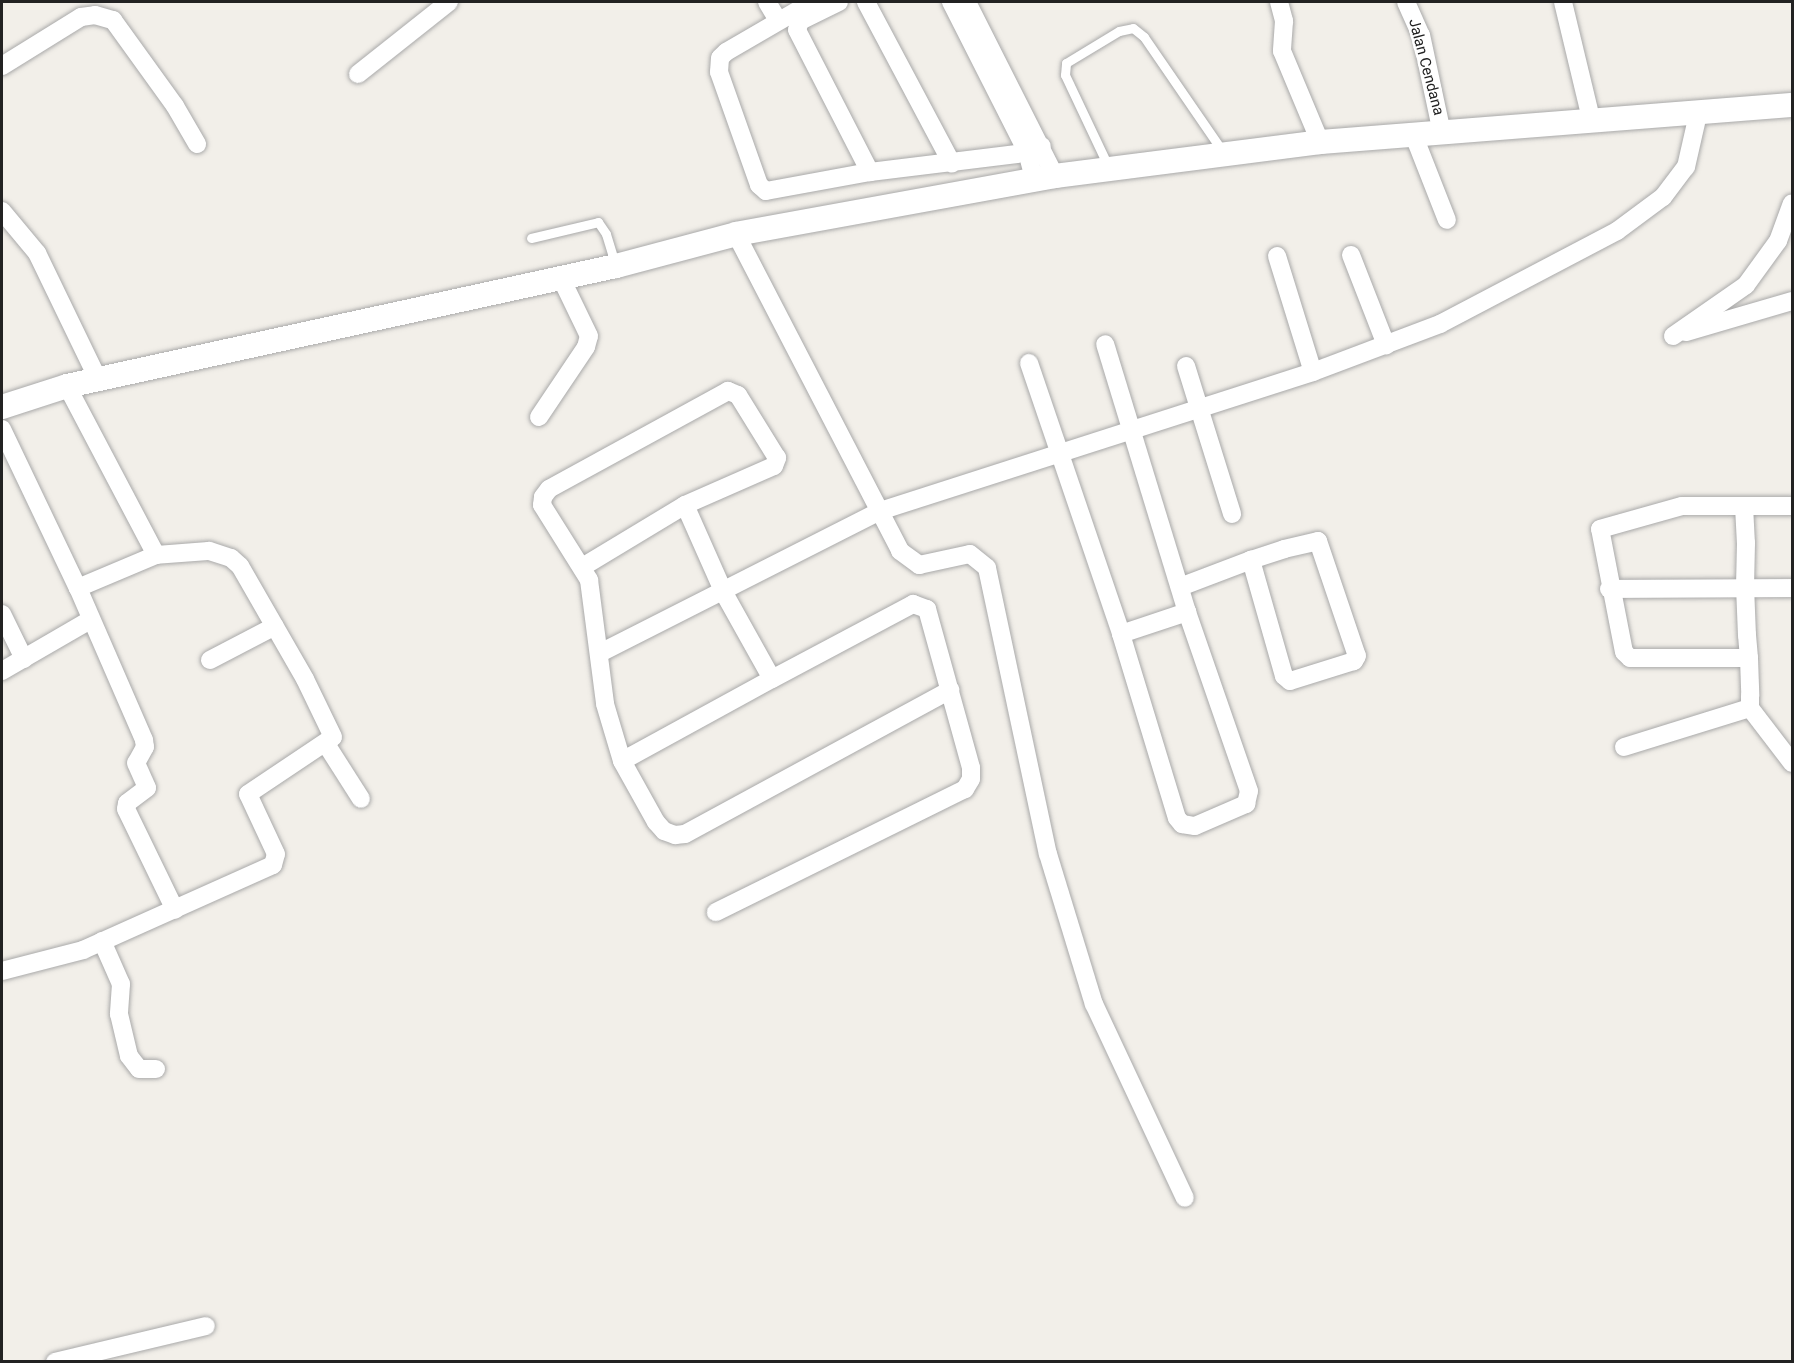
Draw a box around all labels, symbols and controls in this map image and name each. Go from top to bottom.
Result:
street label: Jalan Cendana [1404,17,1448,117]

